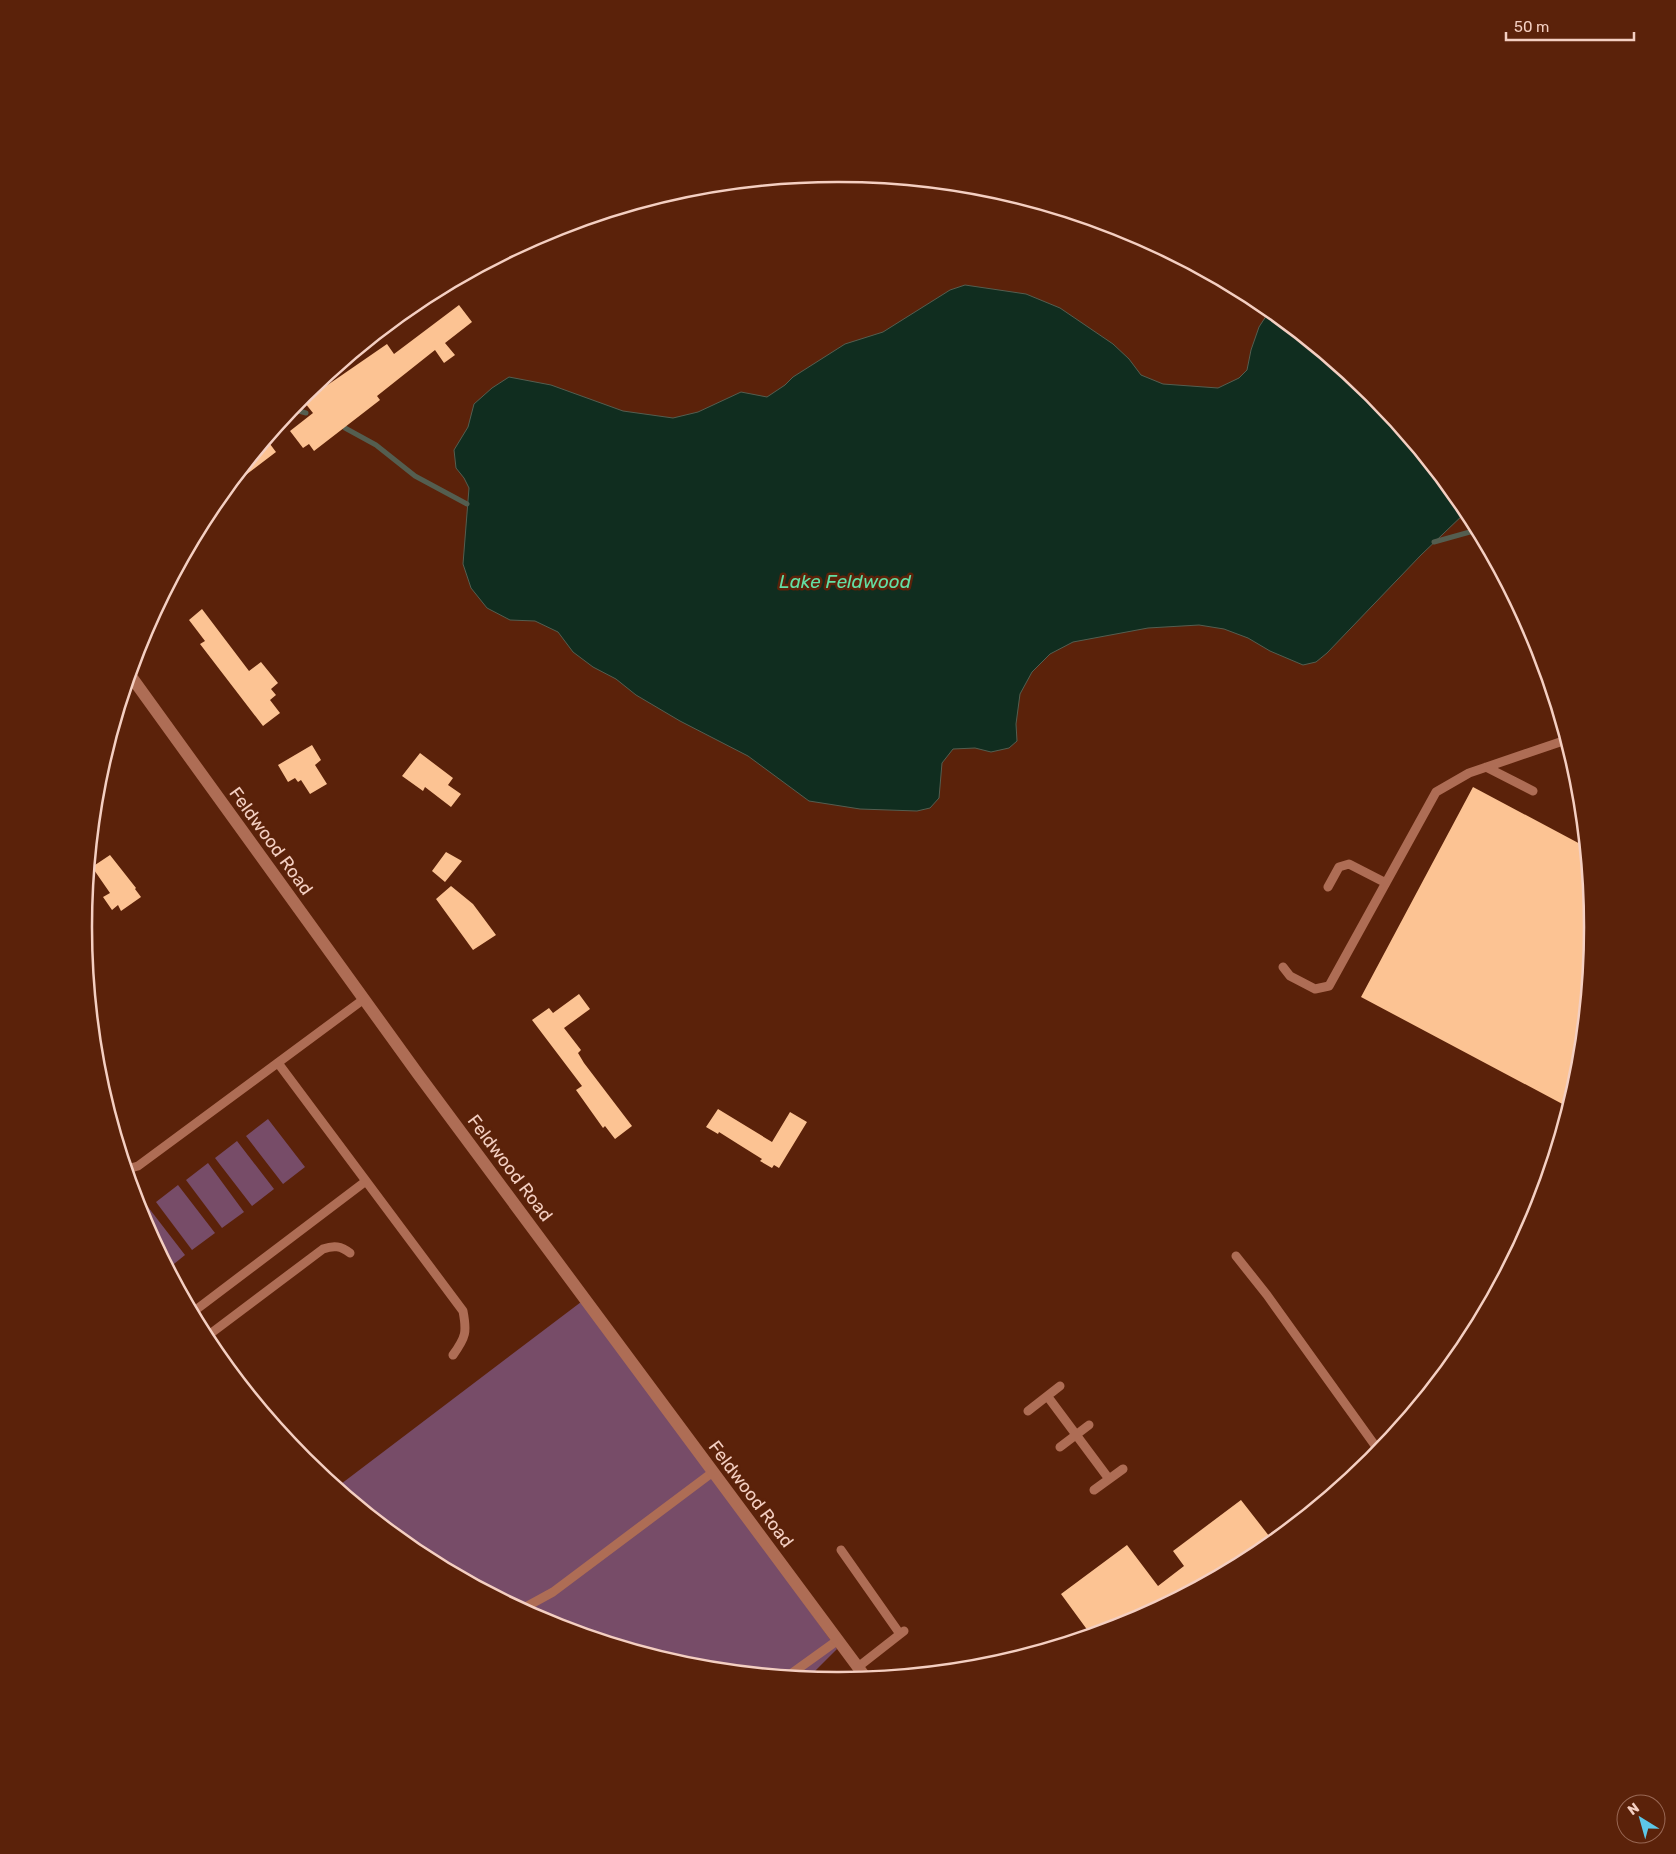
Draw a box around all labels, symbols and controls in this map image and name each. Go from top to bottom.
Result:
scale bar [1506,10,1634,42]
text: 50 m [1514,18,1549,36]
water label: Lake Feldwood [779,570,912,593]
street label: Feldwood Road [224,783,318,899]
street label: Feldwood Road [463,1110,557,1226]
street label: Feldwood Road [704,1436,798,1552]
north arrow [1616,1794,1666,1844]
text: N [1624,1799,1643,1819]

